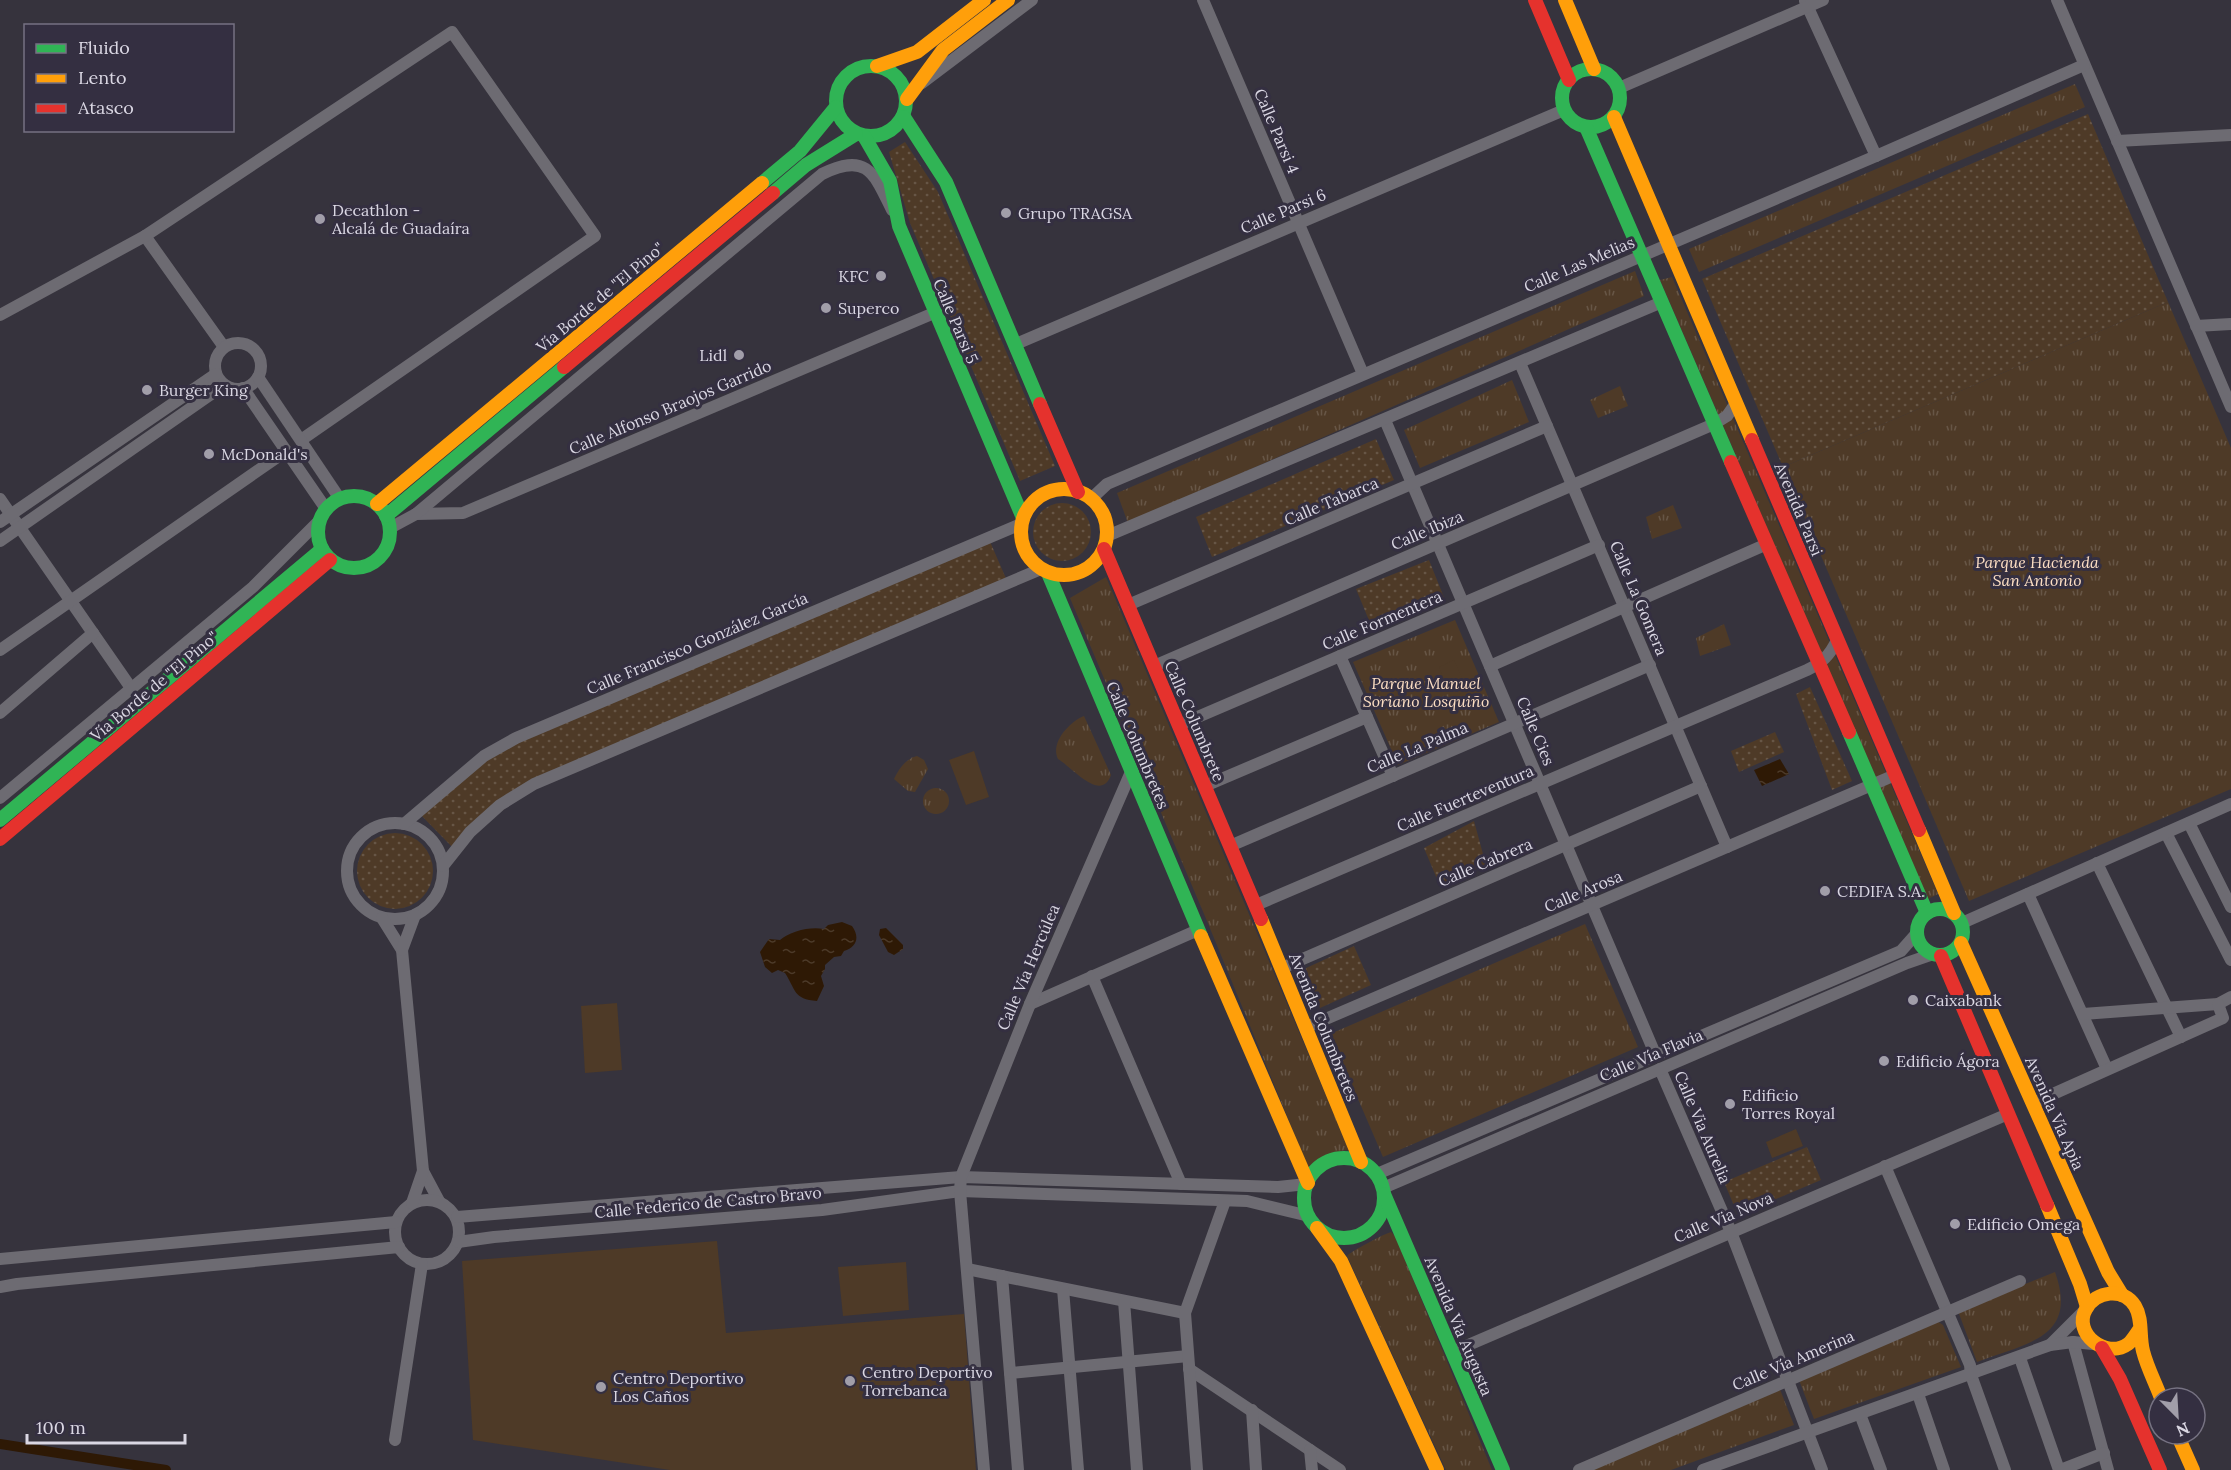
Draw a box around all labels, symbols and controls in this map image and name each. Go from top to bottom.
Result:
legend [24,24,234,132]
text: Fluido [78,36,130,59]
text: Lento [78,66,126,89]
street label: Calle Parsi 4 [1250,85,1304,177]
text: Atasco [77,96,134,119]
street label: Calle Parsi 6 [1237,184,1329,238]
place label: Decathlon - Alcalá de Guadaíra [331,200,470,238]
place label: Grupo TRAGSA [1018,203,1133,223]
marker: Grupo TRAGSA [999,206,1013,220]
marker: Decathlon - Alcalá de Guadaíra [313,212,327,226]
street label: Calle Las Melias [1521,232,1637,296]
street label: Vía Borde de "El Pino" [531,238,668,357]
place label: KFC [838,266,869,286]
marker: KFC [874,269,888,283]
street label: Calle Parsi 5 [929,275,983,367]
place label: Superco [838,298,899,318]
marker: Superco [819,301,833,315]
place label: Lidl [699,345,727,365]
marker: Lidl [732,348,746,362]
street label: Calle Alfonso Braojos Garrido [566,355,774,459]
place label: Burger King [159,380,249,400]
marker: Burger King [140,383,154,397]
place label: McDonald's [221,444,308,464]
marker: McDonald's [202,447,216,461]
street label: Avenida Parsi [1770,458,1828,559]
street label: Calle Tabarca [1281,472,1381,530]
street label: Calle Ibiza [1388,506,1466,554]
street label: Calle La Gomera [1606,538,1672,658]
park label: Parque Hacienda San Antonio [1975,552,2099,590]
street label: Calle Formentera [1319,586,1445,654]
street label: Calle Francisco González García [583,587,811,699]
street label: Vía Borde de "El Pino" [85,627,222,746]
street label: Calle Columbrete [1161,658,1230,785]
park label: Parque Manuel Soriano Losquiño [1363,673,1489,711]
street label: Calle Columbretes [1102,678,1174,812]
street label: Calle Cies [1513,694,1559,768]
street label: Calle La Palma [1363,717,1471,777]
street label: Calle Fuerteventura [1394,760,1536,836]
street label: Calle Cabrera [1435,833,1535,891]
street label: Calle Arosa [1541,866,1625,916]
place label: CEDIFA S.A. [1837,881,1925,901]
marker: CEDIFA S.A. [1818,884,1832,898]
street label: Calle Vía Hercúlea [992,901,1064,1033]
street label: Avenida Columbretes [1285,949,1363,1104]
place label: Caixabank [1925,990,2002,1010]
marker: Caixabank [1906,993,1920,1007]
street label: Calle Vía Flavia [1596,1024,1706,1086]
place label: Edificio Ágora [1896,1051,2000,1071]
street label: Avenida Vía Apia [2021,1052,2089,1173]
marker: Edificio Ágora [1877,1054,1891,1068]
street label: Calle Via Aurelia [1670,1068,1736,1186]
place label: Edificio Torres Royal [1742,1085,1835,1123]
marker: Edificio Torres Royal [1723,1097,1737,1111]
street label: Calle Federico de Castro Bravo [594,1182,822,1222]
street label: Calle Via Nova [1670,1187,1776,1247]
place label: Edificio Omega [1967,1214,2080,1234]
marker: Edificio Omega [1948,1217,1962,1231]
street label: Avenida Vía Augusta [1420,1252,1497,1399]
street label: Calle Vía Amerina [1729,1325,1857,1395]
place label: Centro Deportivo Torrebanca [862,1362,993,1400]
place label: Centro Deportivo Los Caños [613,1368,744,1406]
marker: Centro Deportivo Torrebanca [843,1374,857,1388]
marker: Centro Deportivo Los Caños [594,1380,608,1394]
north arrow [2147,1386,2207,1446]
scale bar [27,1407,184,1445]
text: 100 m [36,1416,86,1439]
text: N [2173,1418,2193,1441]

